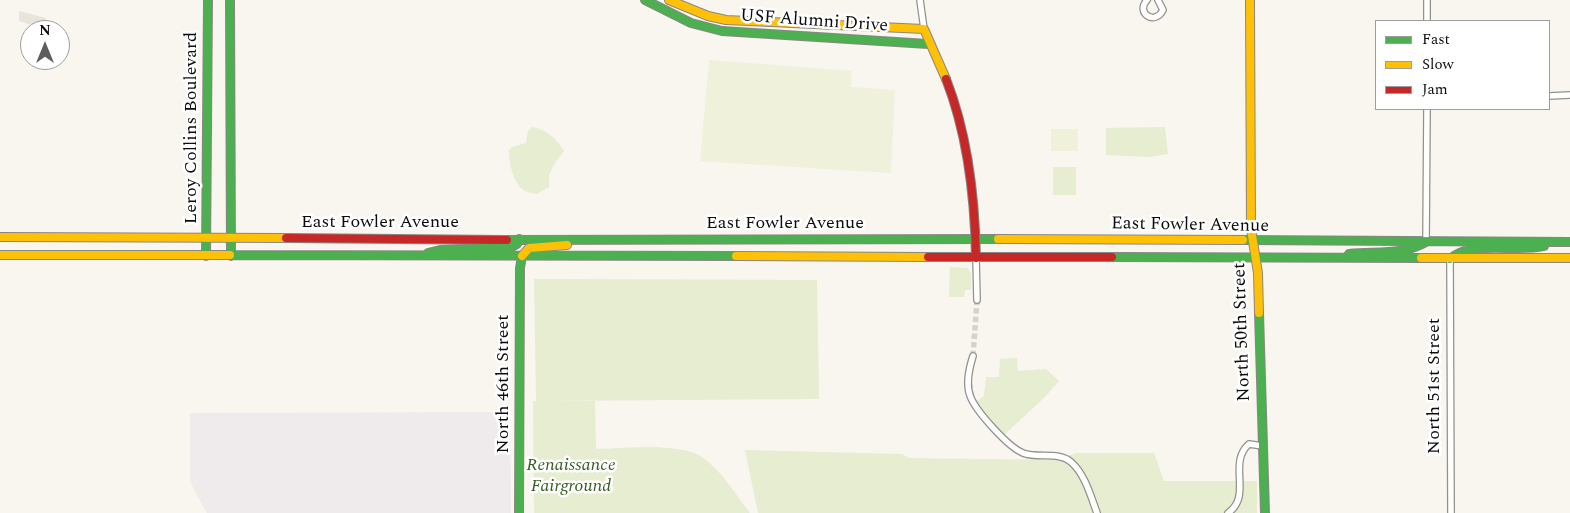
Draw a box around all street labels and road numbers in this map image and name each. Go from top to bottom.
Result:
street label: USF Alumni Drive [739,6,889,38]
street label: Leroy Collins Boulevard [181,32,203,224]
street label: East Fowler Avenue [301,212,459,234]
street label: East Fowler Avenue [706,213,864,235]
street label: East Fowler Avenue [1111,214,1269,238]
street label: North 50th Street [1230,262,1256,402]
street label: North 46th Street [493,314,515,454]
street label: North 51st Street [1424,318,1446,454]

